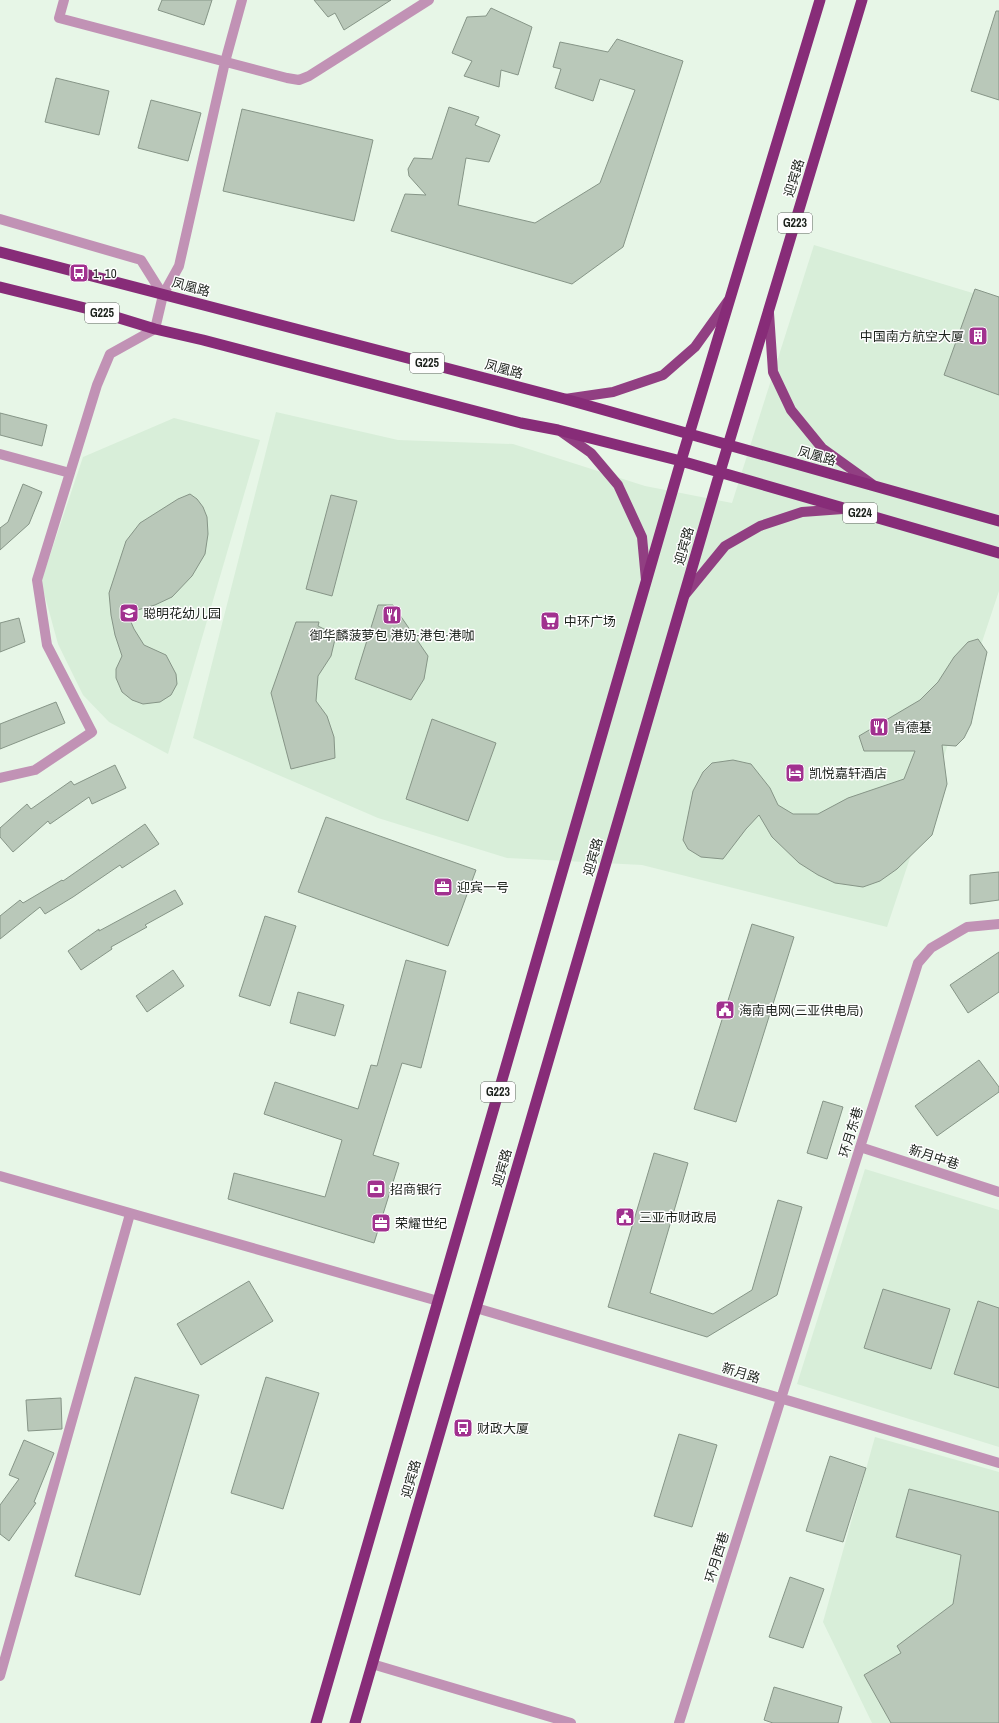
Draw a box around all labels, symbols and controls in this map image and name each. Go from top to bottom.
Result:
street label: 迎宾路 [780,157,808,199]
road number: G223 [778,213,812,233]
bus stop icon: 1, 10 [68,262,90,284]
place label: 1, 10 [93,265,117,282]
street label: 凤凰路 [170,274,212,300]
road number: G225 [85,303,119,323]
building icon: 中国南方航空大厦 [967,325,989,347]
place label: 中国南方航空大厦 [860,328,964,345]
road number: G225 [410,353,444,373]
street label: 凤凰路 [483,356,525,382]
street label: 凤凰路 [796,442,838,470]
road number: G224 [843,503,877,523]
street label: 迎宾路 [670,525,698,567]
school or university icon: 聪明花幼儿园 [118,602,140,624]
restaurant icon: 御华麟菠萝包 港奶·港包·港咖 [381,604,403,626]
place label: 聪明花幼儿园 [143,605,221,622]
supermarket icon: 中环广场 [539,610,561,632]
place label: 中环广场 [564,613,616,630]
place label: 御华麟菠萝包 港奶·港包·港咖 [310,627,474,644]
restaurant icon: 肯德基 [868,716,890,738]
place label: 肯德基 [893,719,932,736]
hotel icon: 凯悦嘉轩酒店 [784,762,806,784]
place label: 凯悦嘉轩酒店 [809,765,887,782]
street label: 迎宾路 [579,836,607,878]
office icon: 迎宾一号 [432,876,454,898]
place label: 迎宾一号 [457,879,509,896]
public building icon: 海南电网(三亚供电局) [714,999,736,1021]
place label: 海南电网(三亚供电局) [739,1002,864,1019]
road number: G223 [481,1082,515,1102]
street label: 环月东巷 [835,1105,867,1159]
street label: 新月中巷 [907,1141,961,1173]
street label: 迎宾路 [488,1147,516,1189]
bank icon: 招商银行 [365,1178,387,1200]
place label: 招商银行 [390,1181,442,1198]
public building icon: 三亚市财政局 [614,1206,636,1228]
place label: 三亚市财政局 [639,1209,717,1226]
office icon: 荣耀世纪 [370,1212,392,1234]
place label: 荣耀世纪 [395,1215,447,1232]
street label: 新月路 [720,1359,762,1387]
bus stop icon: 财政大厦 [452,1417,474,1439]
place label: 财政大厦 [477,1420,529,1437]
street label: 迎宾路 [397,1458,425,1500]
street label: 环月西巷 [701,1530,733,1584]

